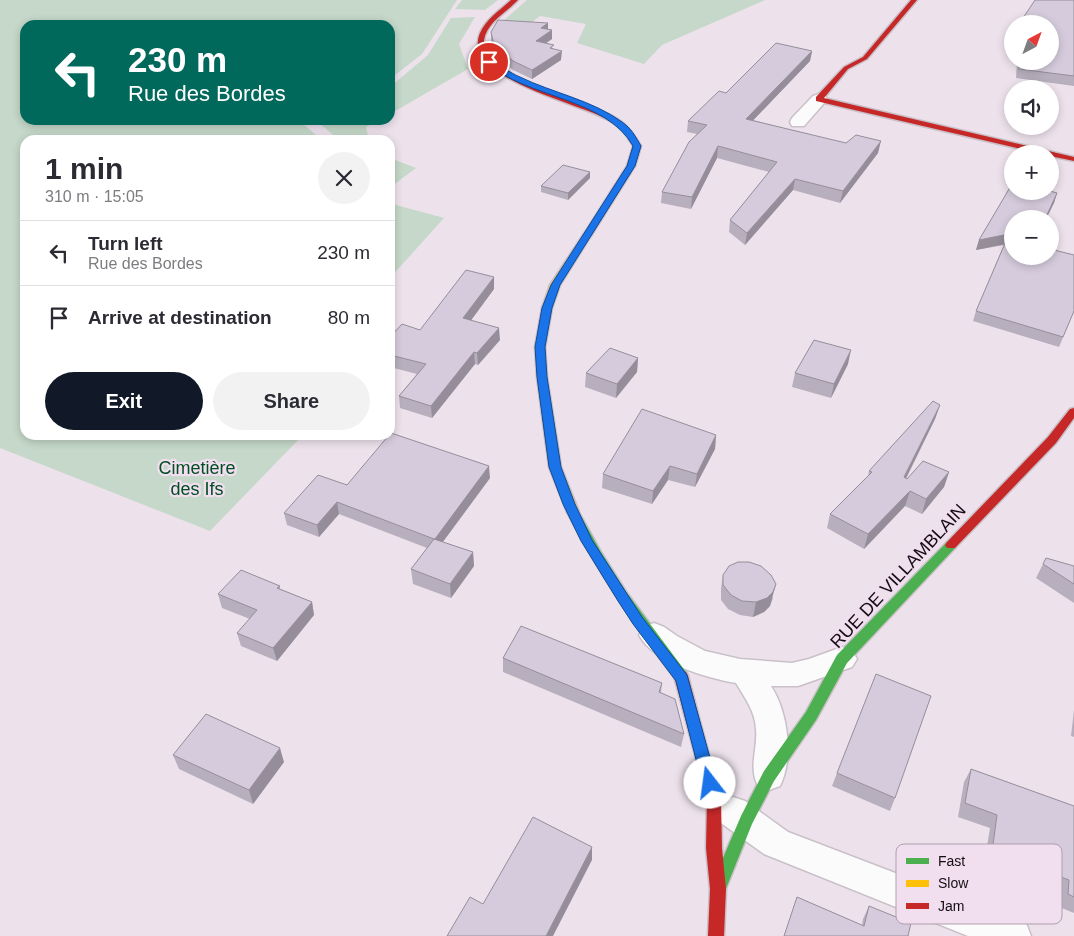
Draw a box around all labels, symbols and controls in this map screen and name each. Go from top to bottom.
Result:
north arrow [1004,15,1059,70]
map controls [1004,15,1059,265]
icon: left [45,40,110,105]
text: 230 m [128,40,227,79]
pin [468,41,510,83]
icon: arrive [475,48,503,76]
button: sound [1004,80,1059,135]
text: Rue des Bordes [128,81,286,106]
button: + [1004,145,1059,200]
text: 1 min [45,152,123,185]
button: close [318,152,370,204]
text: 310 m · 15:05 [45,188,144,205]
button: − [1004,210,1059,265]
text: Turn left [88,233,163,254]
icon: left [45,239,73,267]
text: 230 m [317,242,370,263]
text: Rue des Bordes [88,255,203,272]
icon: arrive [45,304,73,332]
text: Arrive at destination [88,307,272,328]
text: 80 m [328,307,370,328]
button: Exit [45,372,203,430]
button: Share [213,372,370,430]
park label: Cimetière des Ifs [158,458,236,499]
street label: RUE DE VILLAMBLAIN [826,500,970,652]
position arrow [683,756,735,808]
legend [896,844,1062,924]
text: Fast [938,853,965,869]
text: Slow [938,875,969,891]
text: Jam [938,898,964,914]

